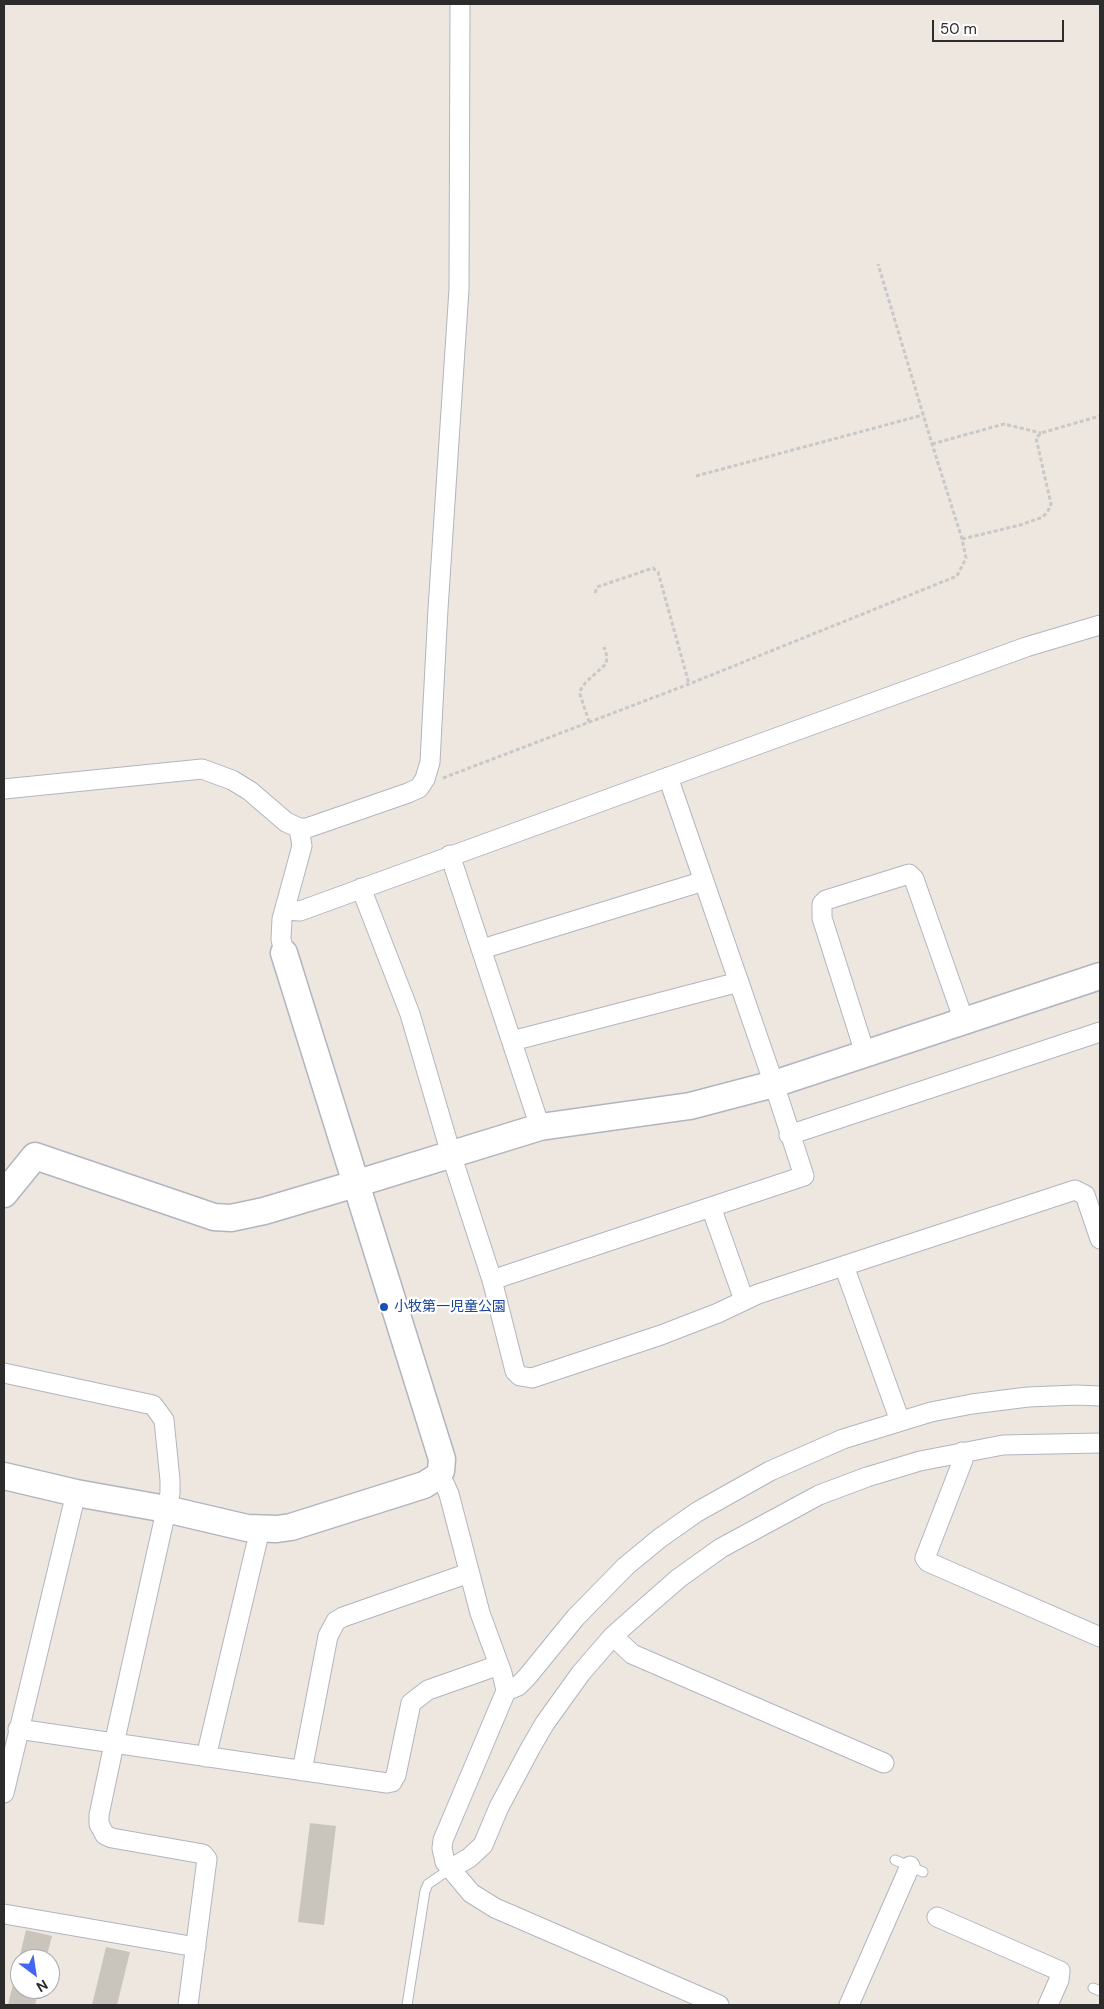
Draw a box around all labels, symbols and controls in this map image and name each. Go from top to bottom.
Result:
scale bar [934,10,1066,42]
text: 50 m [940,19,977,39]
place label: 小牧第一児童公園 [394,1299,506,1315]
marker: 小牧第一児童公園 [378,1301,390,1313]
north arrow [10,1949,60,1999]
text: N [33,1976,51,1996]

